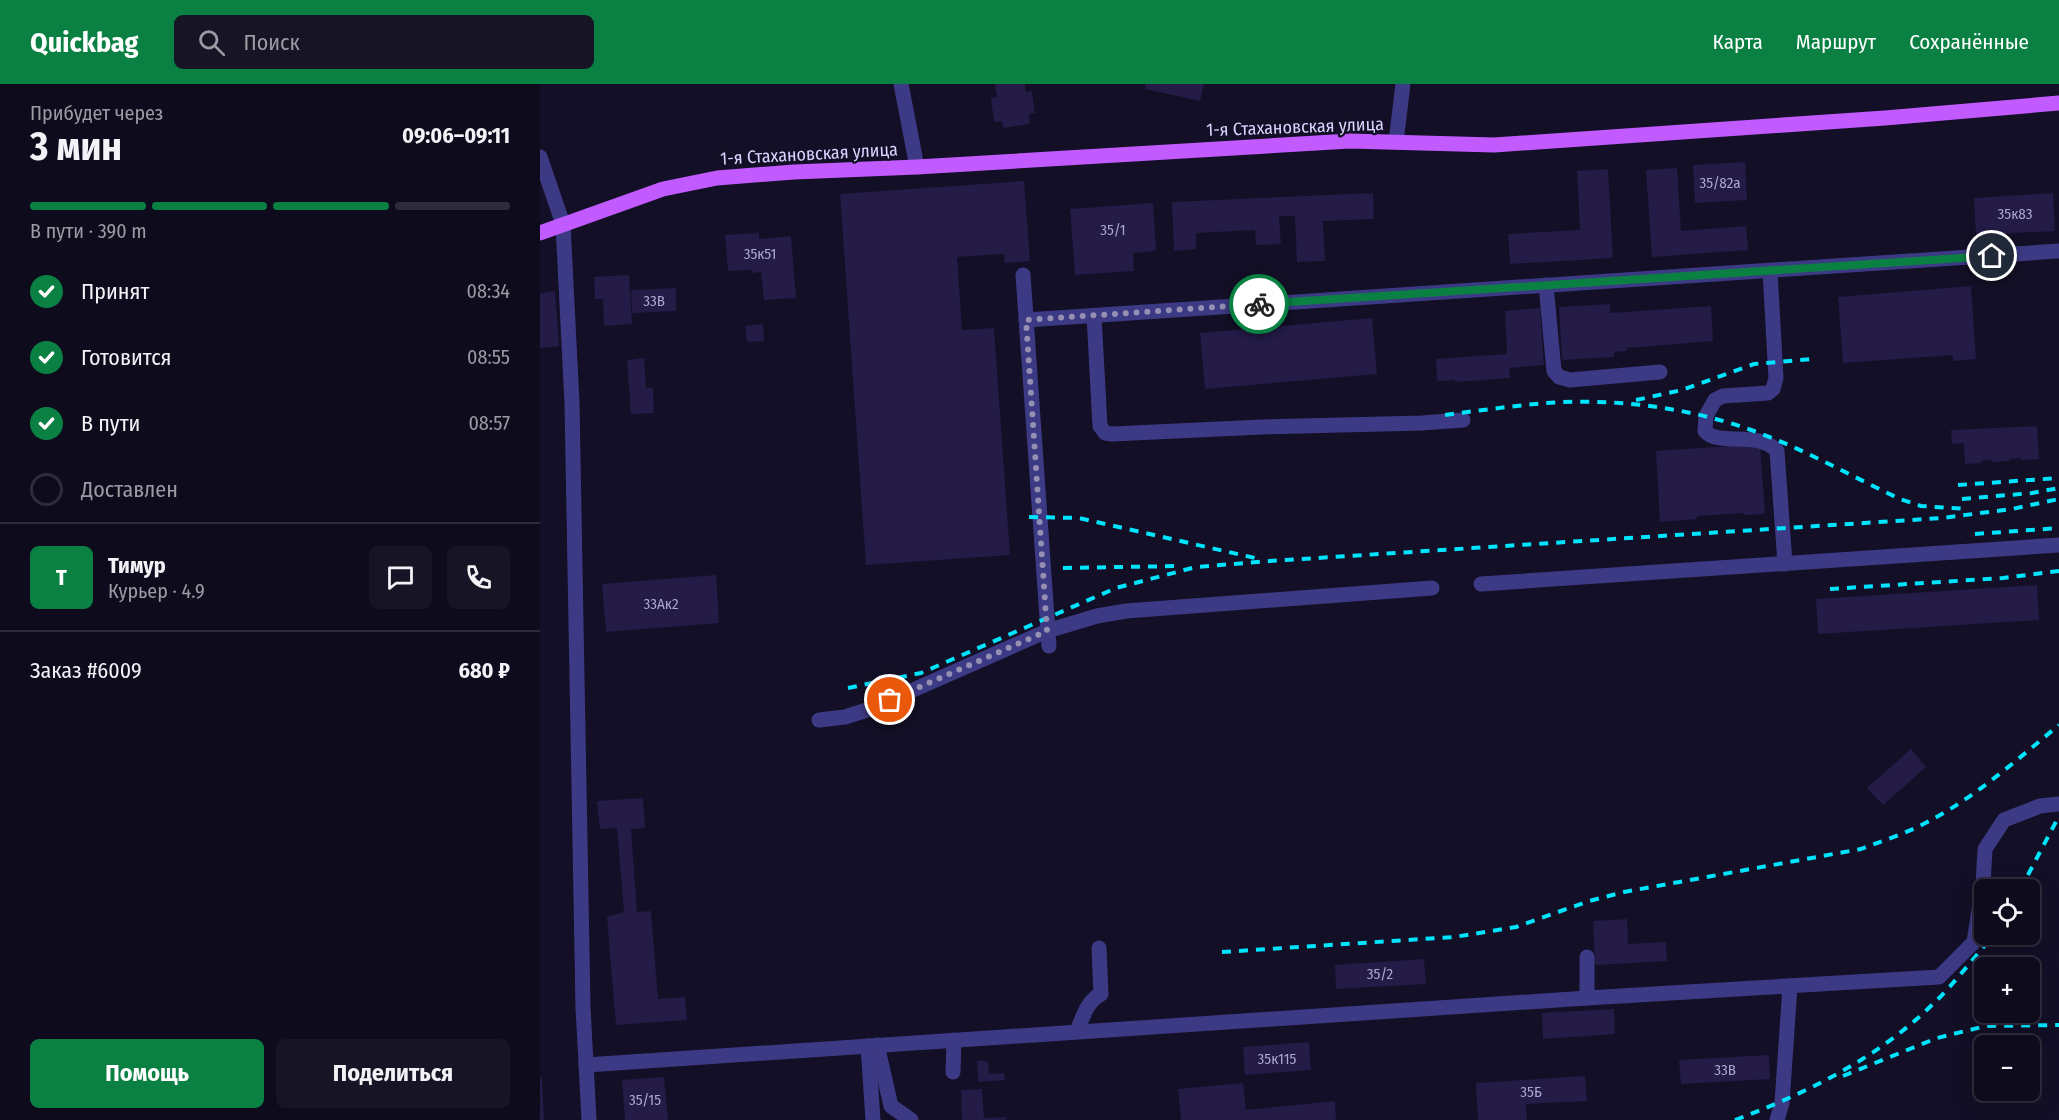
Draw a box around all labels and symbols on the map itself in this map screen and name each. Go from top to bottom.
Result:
street label: 1-я Стахановская улица [1206,113,1384,141]
street label: 1-я Стахановская улица [720,138,898,170]
house number: 35/82а [1699,174,1741,192]
house number: 35к83 [1998,205,2033,223]
house number: 35/1 [1100,221,1126,239]
pin [1966,230,2017,281]
house number: 35к51 [744,245,776,263]
courier [1229,274,1289,334]
house number: 33В [643,292,665,310]
house number: 33Ак2 [643,595,679,613]
pin [864,674,915,725]
house number: 35/2 [1367,965,1394,983]
house number: 35к115 [1258,1050,1297,1068]
house number: 33В [1714,1061,1736,1079]
house number: 35Б [1520,1083,1542,1101]
house number: 35/15 [629,1091,661,1109]

